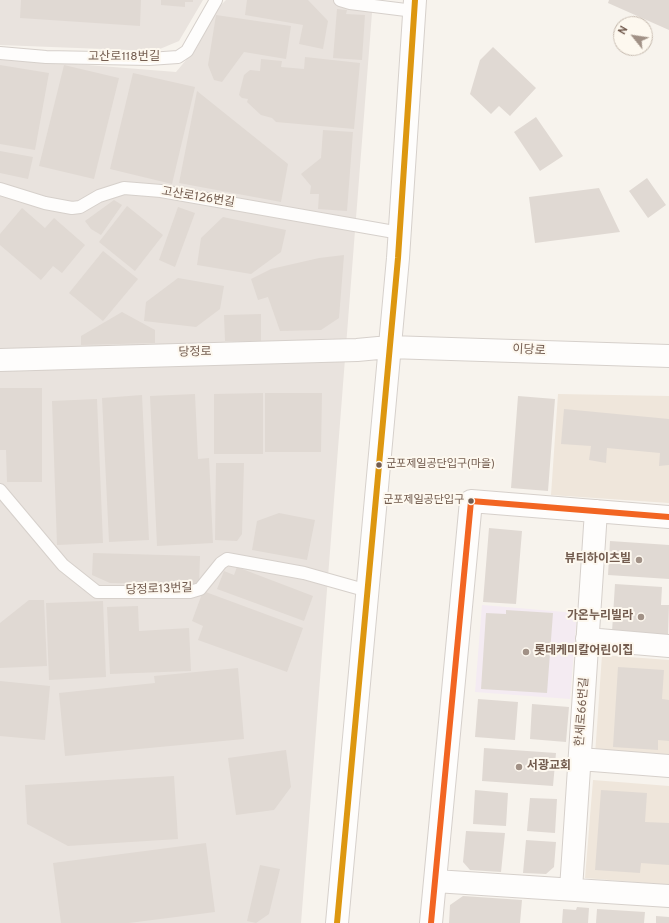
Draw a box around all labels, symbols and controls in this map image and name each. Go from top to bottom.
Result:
north arrow [613,16,653,56]
text: N [615,24,632,37]
street label: 고산로118번길 [88,51,160,65]
street label: 고산로126번길 [160,185,236,211]
street label: 이당로 [512,343,546,359]
street label: 당정로 [178,346,212,360]
place label: 군포제일공단입구(마을) [386,458,495,472]
marker: 군포제일공단입구(마을) [374,460,384,470]
place label: 군포제일공단입구 [383,494,464,508]
marker: 군포제일공단입구 [466,496,476,506]
place label: 뷰티하이츠빌 [565,553,631,567]
marker: 뷰티하이츠빌 [634,555,644,565]
street label: 당정로13번길 [125,582,193,598]
place label: 가온누리빌라 [567,610,633,624]
marker: 가온누리빌라 [636,612,646,622]
place label: 롯데케미칼어린이집 [534,645,633,659]
marker: 롯데케미칼어린이집 [521,647,531,657]
street label: 한세로66번길 [573,677,593,747]
place label: 서광교회 [527,760,571,774]
marker: 서광교회 [514,762,524,772]

